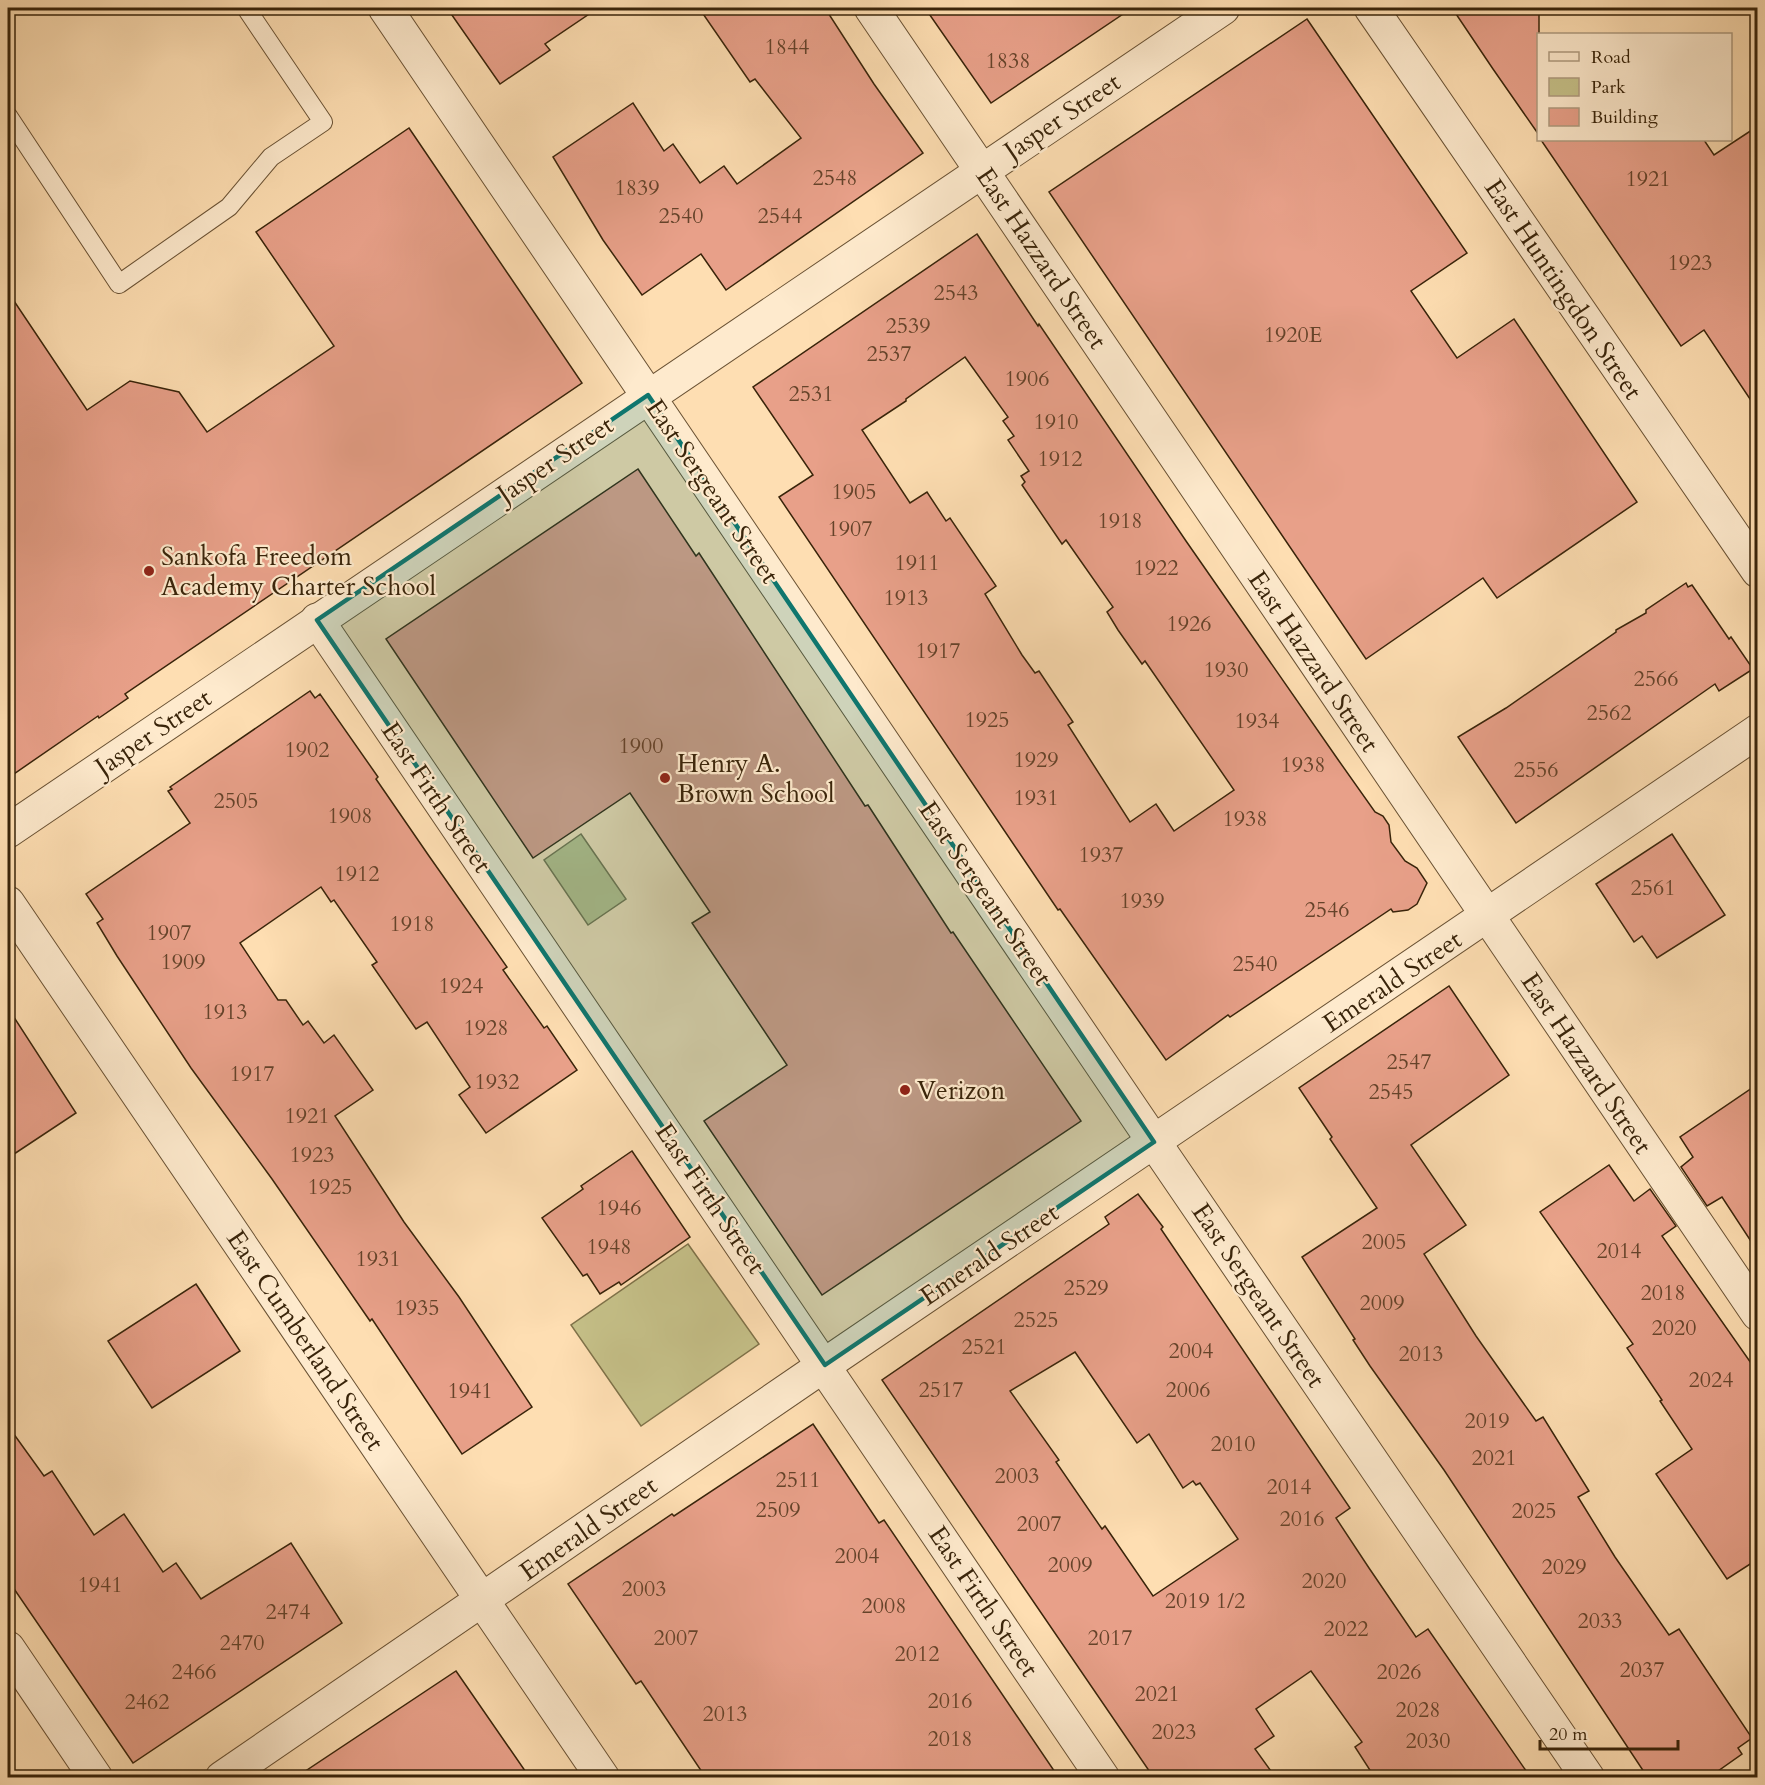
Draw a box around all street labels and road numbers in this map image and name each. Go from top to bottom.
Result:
street label: Jasper Street [994,65,1127,170]
street label: East Hazzard Street [968,161,1115,356]
street label: East Huntingdon Street [1477,172,1651,406]
street label: East Sergeant Street [638,392,787,590]
street label: Jasper Street [487,408,620,513]
street label: East Hazzard Street [1240,564,1387,759]
street label: Jasper Street [85,681,218,786]
street label: East Firth Street [373,715,500,880]
street label: East Sergeant Street [911,794,1060,992]
street label: Emerald Street [1316,922,1469,1041]
street label: East Hazzard Street [1513,966,1660,1161]
street label: East Firth Street [647,1116,774,1281]
street label: Emerald Street [913,1195,1066,1314]
street label: East Sergeant Street [1184,1196,1333,1394]
street label: East Cumberland Street [219,1223,392,1457]
street label: Emerald Street [512,1468,664,1589]
street label: East Firth Street [920,1519,1047,1684]

